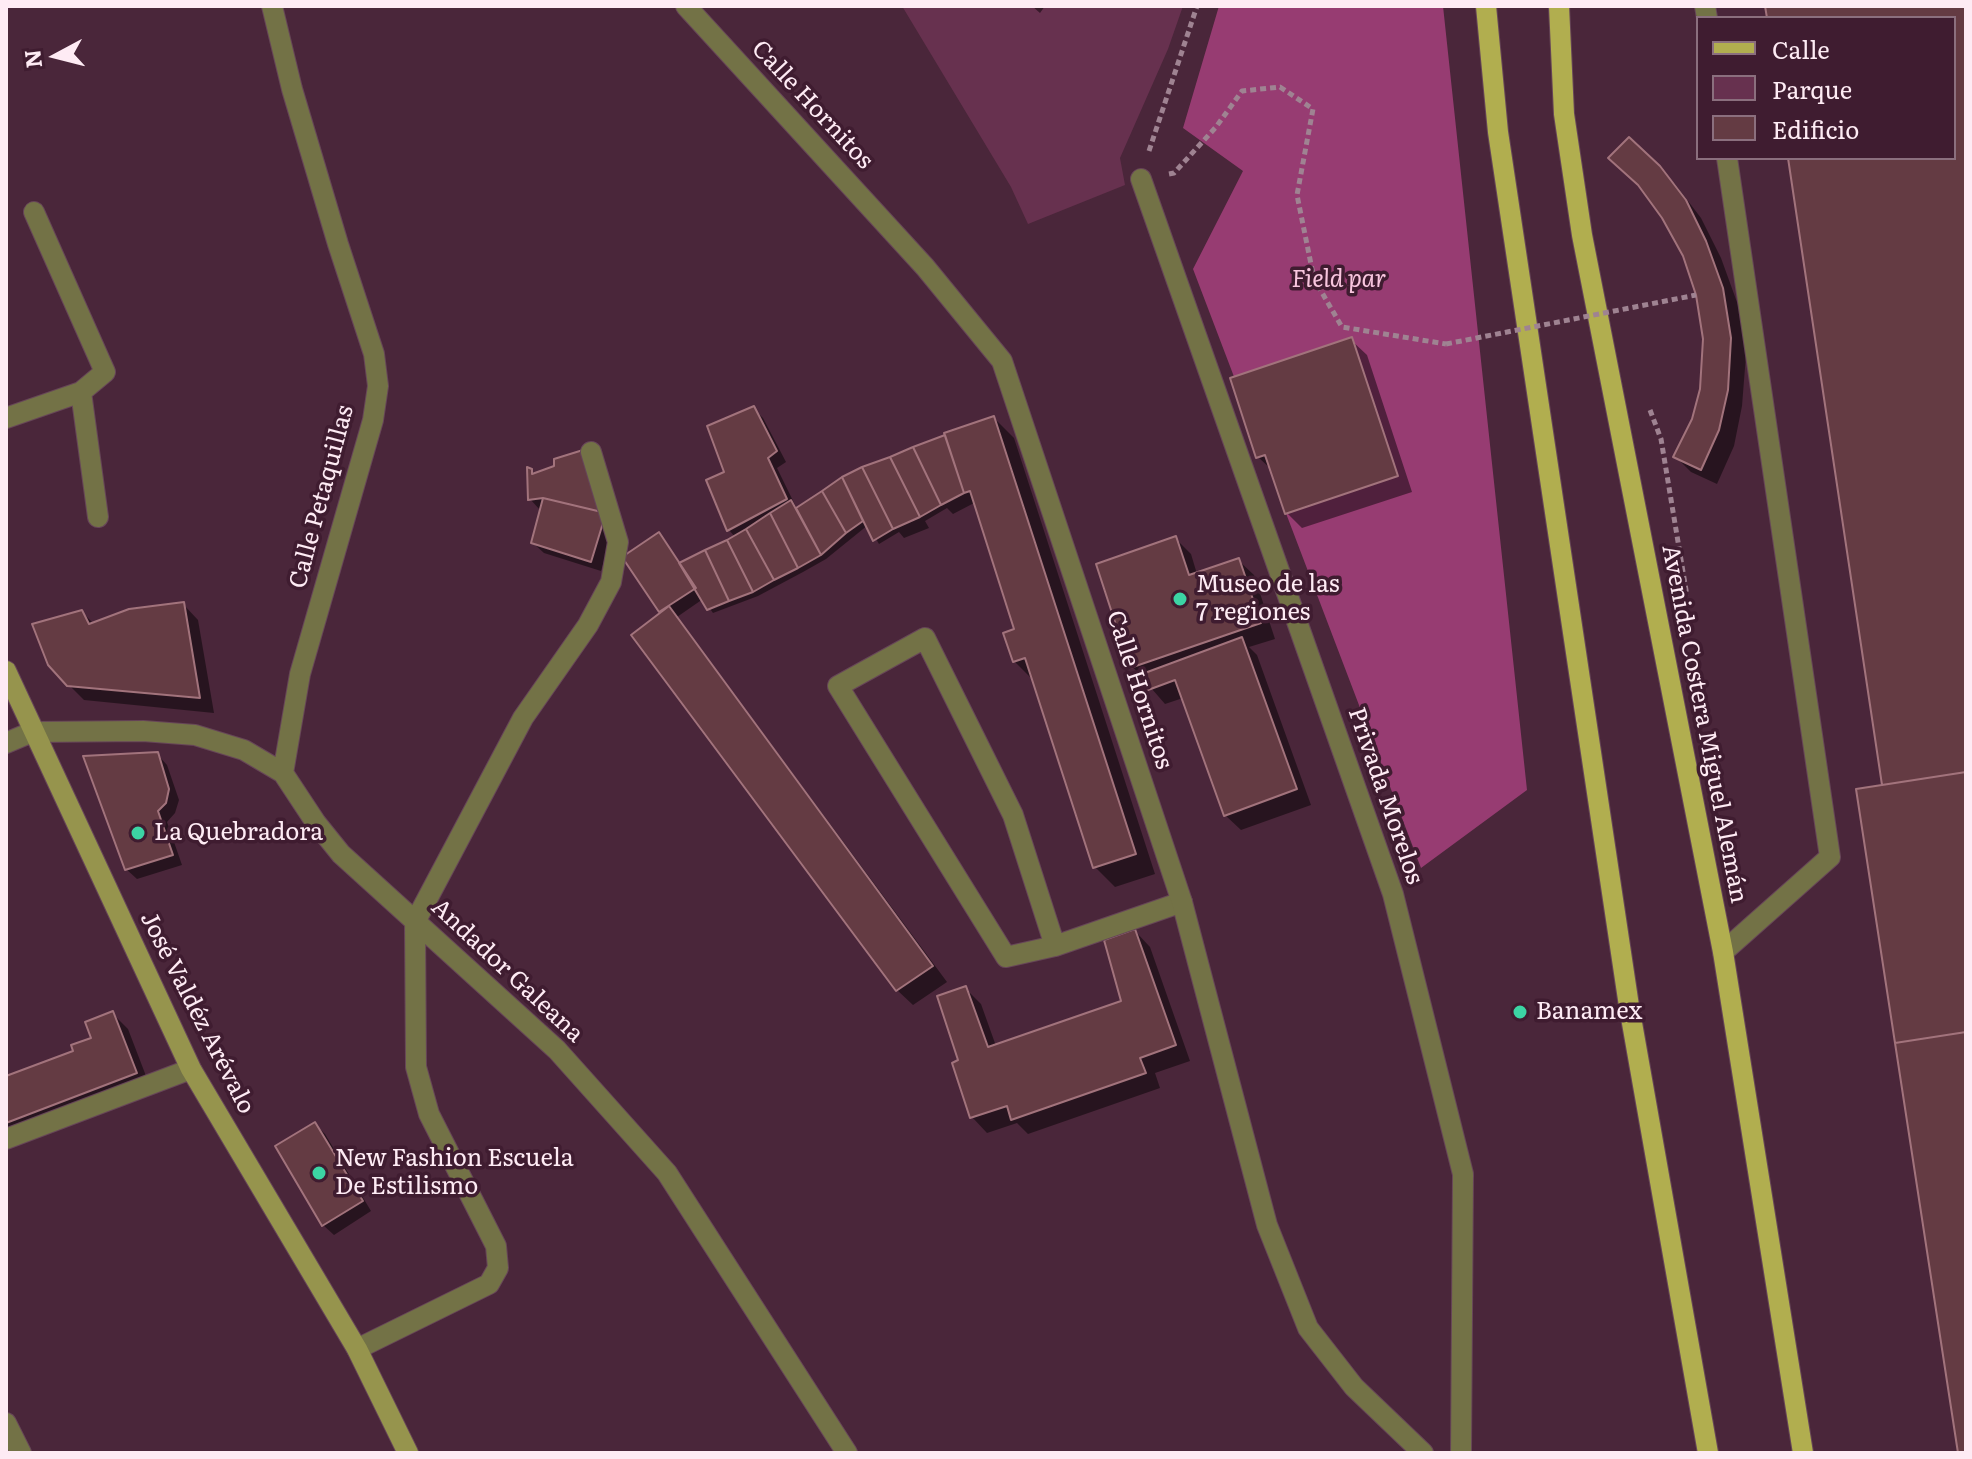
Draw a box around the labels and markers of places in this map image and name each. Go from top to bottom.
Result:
place label: Museo de las 7 regiones [1196,571,1340,627]
marker: Museo de las 7 regiones [1171,590,1189,608]
place label: La Quebradora [154,819,323,847]
marker: La Quebradora [129,824,147,842]
place label: Banamex [1536,998,1642,1026]
marker: Banamex [1511,1003,1529,1021]
place label: New Fashion Escuela De Estilismo [335,1145,574,1201]
marker: New Fashion Escuela De Estilismo [310,1164,328,1182]

